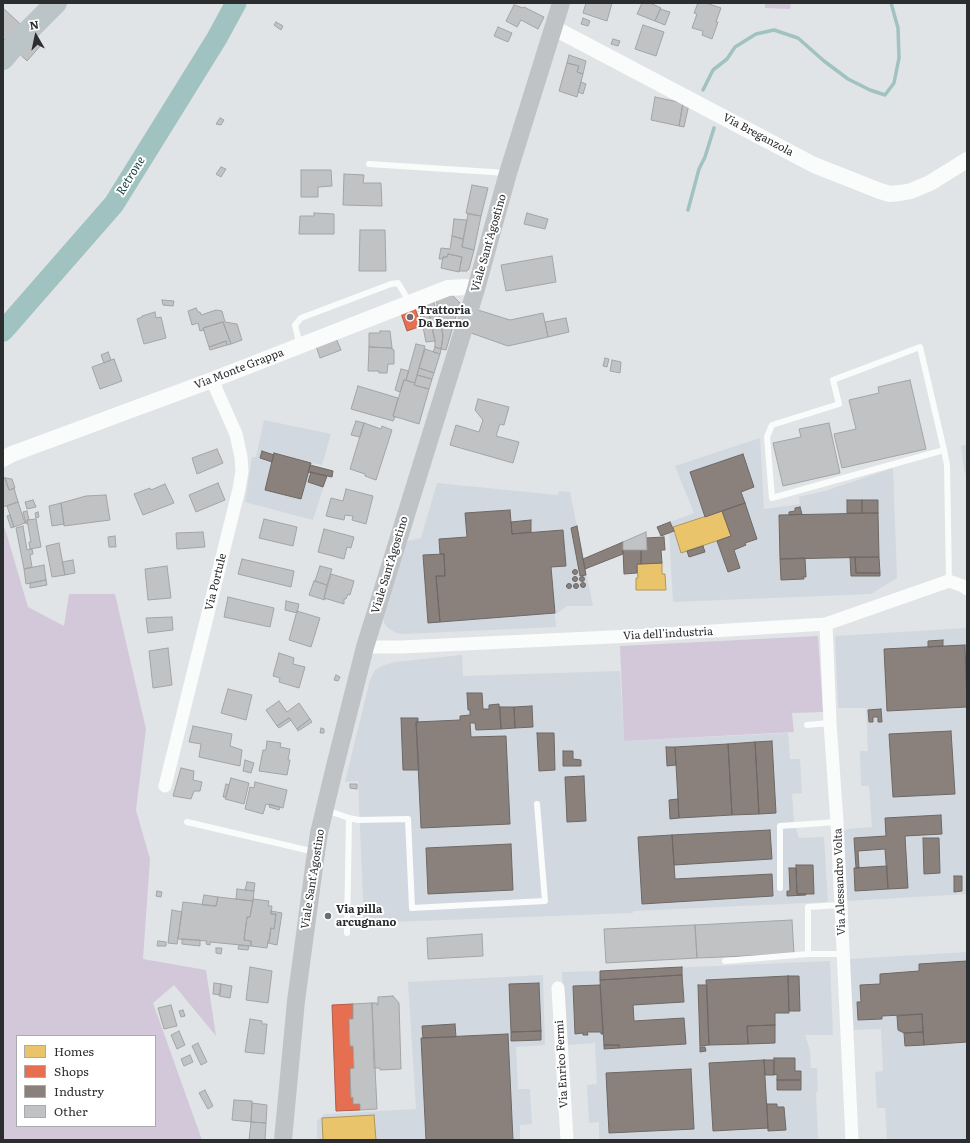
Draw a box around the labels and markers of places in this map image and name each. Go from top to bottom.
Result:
place label: Trattoria Da Berno [418,304,471,330]
marker: Trattoria Da Berno [405,312,415,322]
place label: Via pilla arcugnano [336,903,396,929]
marker: Via pilla arcugnano [323,911,333,921]

